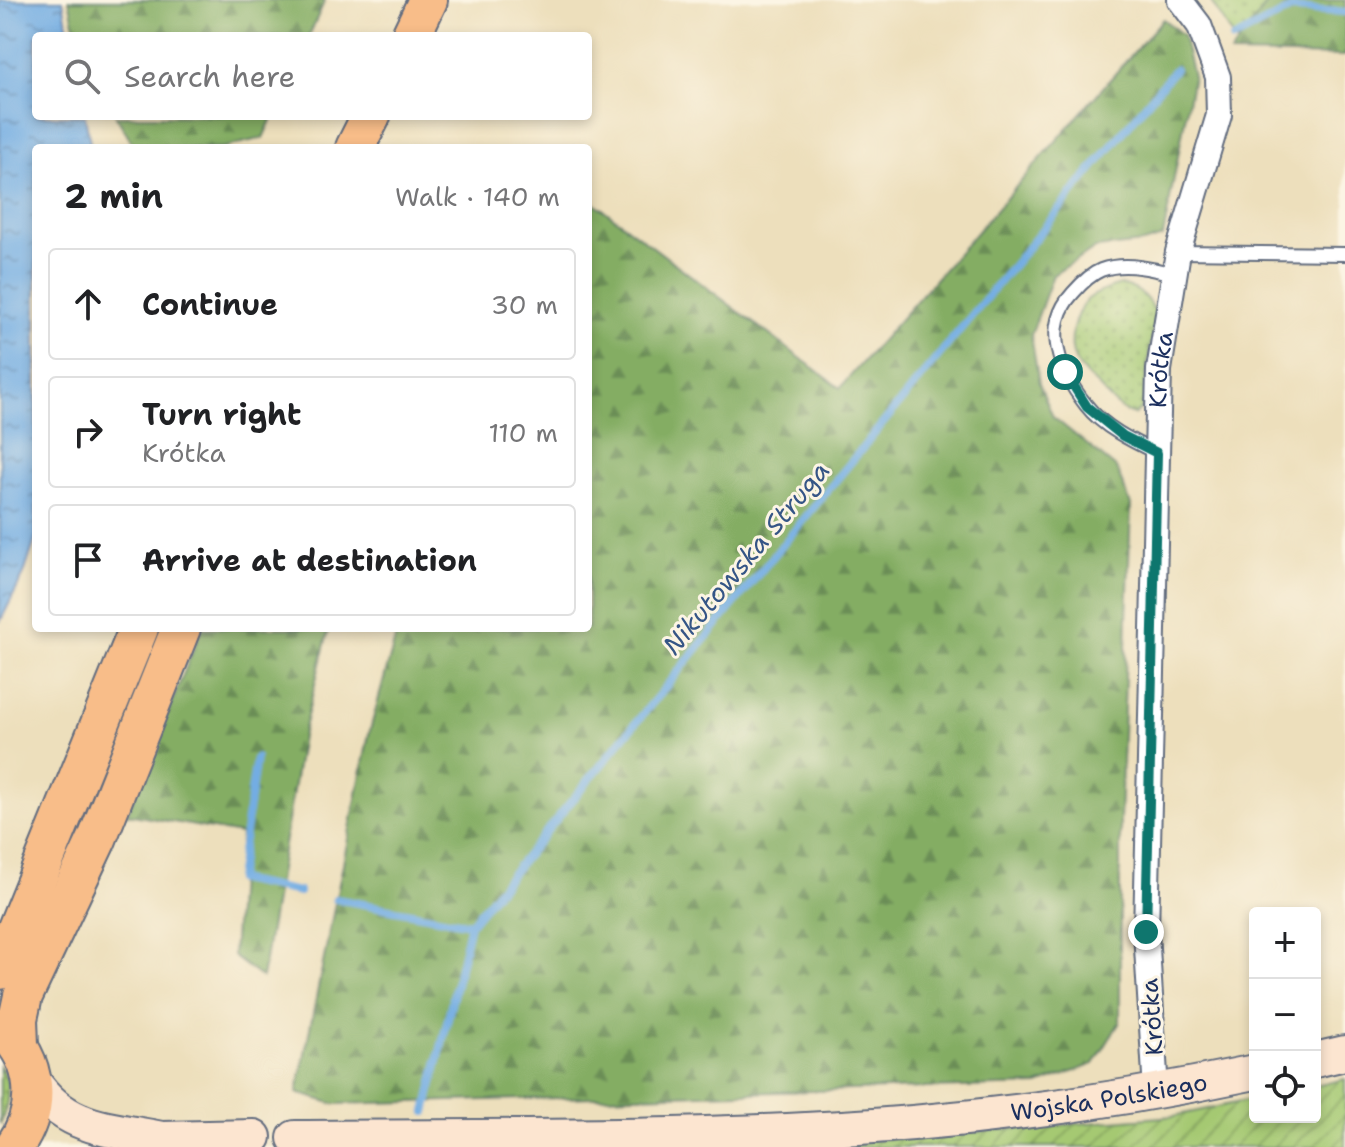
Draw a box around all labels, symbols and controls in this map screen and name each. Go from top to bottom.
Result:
search box [32,32,592,120]
icon: search [60,54,104,98]
text: Search here [124,56,295,97]
text: 2 min [64,173,163,219]
text: Walk · 140 m [395,179,560,214]
icon: ahead [66,282,110,326]
text: Continue [142,284,278,325]
text: 30 m [491,287,558,322]
street label: Krótka [1142,329,1181,408]
route start [1047,354,1083,390]
text: Turn right [142,394,301,435]
icon: right [66,410,110,454]
text: 110 m [488,415,558,450]
text: Krótka [142,435,226,470]
water label: Nikutowska Struga [654,454,837,662]
icon: arrive [66,538,110,582]
text: Arrive at destination [142,540,477,581]
map controls [1249,907,1321,1123]
button: + [1249,907,1321,979]
route end [1128,914,1164,950]
street label: Krótka [1133,977,1171,1057]
button: − [1249,979,1321,1051]
button: locate [1249,1051,1321,1123]
street label: Wojska Polskiego [1009,1066,1210,1129]

